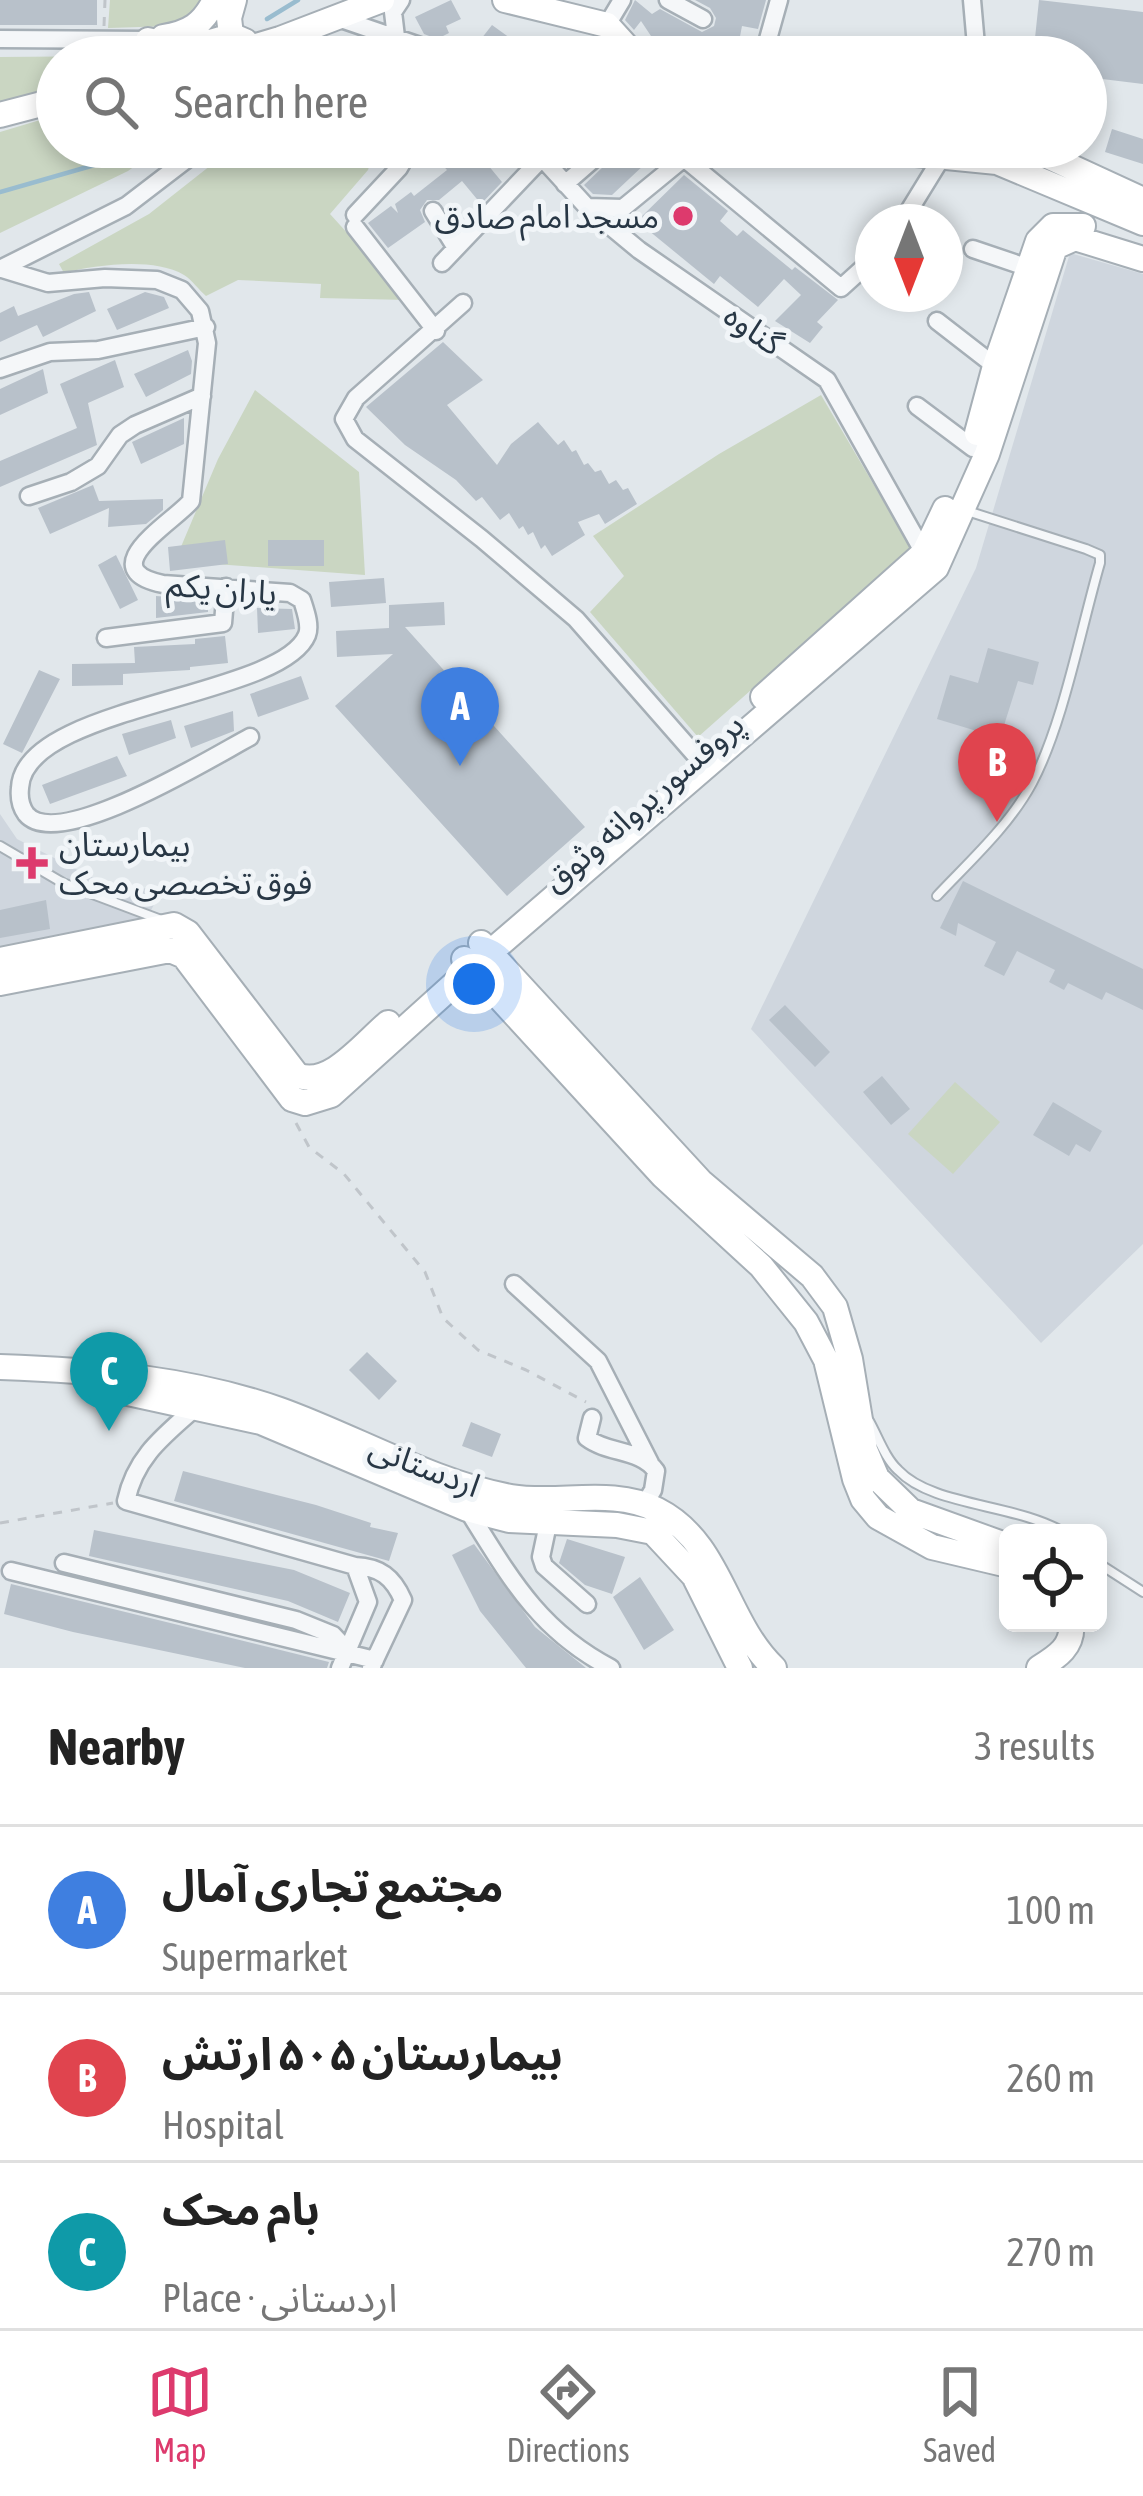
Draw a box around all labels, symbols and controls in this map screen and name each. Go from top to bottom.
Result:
search box [36,36,1107,168]
icon: search [78,69,144,135]
text: Search here [174,76,368,128]
place label: مسجد امام صادق [435,197,659,241]
marker: مسجد امام صادق [670,203,696,229]
north arrow [855,204,963,312]
street label: گناوه [717,295,791,364]
street label: یاران یکم [164,564,279,619]
pin: A [421,667,499,766]
street label: پروفسور پروانه وثوق [535,705,753,902]
pin: B [958,723,1036,822]
place label: بیمارستان فوق تخصصی محک [59,825,312,902]
marker: بیمارستان فوق تخصصی محک [16,847,48,879]
your location [444,954,504,1014]
pin: C [70,1332,148,1431]
street label: اردستانی [364,1428,486,1505]
map controls [999,1524,1107,1632]
button: locate [999,1524,1107,1632]
text: Nearby [48,1717,185,1776]
text: 3 results [974,1724,1095,1768]
text: مجتمع تجاری آمال [162,1860,503,1912]
text: A [77,1888,97,1932]
text: 100 m [1007,1888,1095,1932]
text: Supermarket [162,1935,348,1979]
text: بیمارستان ۵۰۵ ارتش [162,2028,563,2080]
text: B [78,2056,96,2100]
text: 260 m [1007,2056,1095,2100]
text: Hospital [162,2103,284,2147]
text: بام محک [162,2183,320,2235]
text: C [78,2230,96,2274]
text: 270 m [1007,2230,1095,2274]
text: Place · اردستانی [162,2276,397,2320]
tab: Map [147,2359,213,2469]
tab: Directions [506,2359,630,2469]
tab: Saved [923,2359,996,2469]

